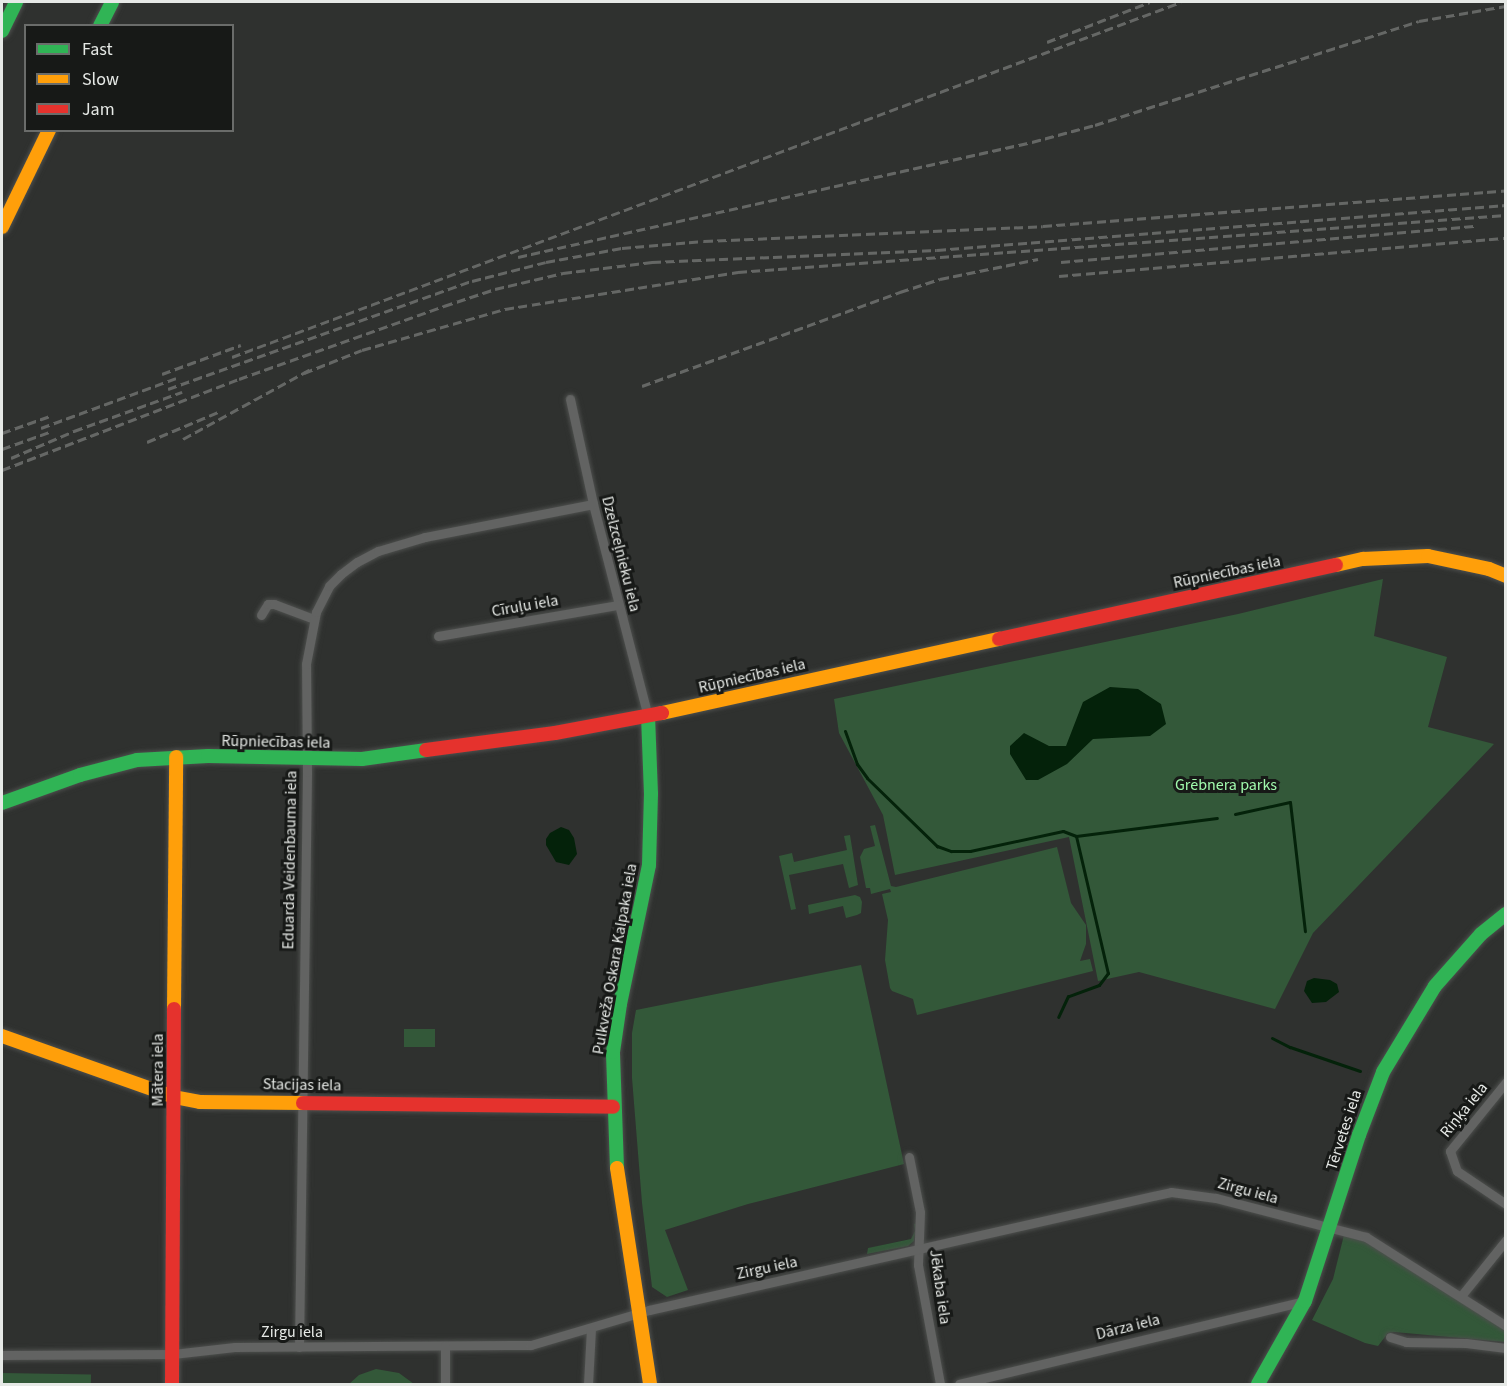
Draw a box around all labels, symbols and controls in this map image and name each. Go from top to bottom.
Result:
legend [24,24,234,132]
text: Fast [82,37,113,62]
text: Slow [82,67,119,92]
text: Jam [82,97,115,122]
street label: Dzelzceļnieku iela [597,494,645,614]
street label: Rūpniecības iela [1172,551,1282,593]
street label: Cīruļu iela [490,591,560,621]
street label: Rūpniecības iela [697,654,807,698]
street label: Rūpniecības iela [221,731,331,753]
street label: Eduarda Veidenbauma iela [279,770,301,950]
park label: Grēbnera parks [1175,775,1277,795]
street label: Pulkveža Oskara Kalpaka iela [589,862,641,1056]
street label: Mātera iela [148,1033,168,1107]
street label: Stacijas iela [263,1075,341,1095]
street label: Riņķa iela [1436,1079,1492,1141]
street label: Tērvetes iela [1322,1087,1366,1173]
street label: Zirgu iela [1216,1174,1280,1208]
street label: Jēkaba iela [925,1248,955,1326]
street label: Zirgu iela [735,1252,799,1284]
street label: Dārza iela [1094,1310,1162,1344]
street label: Zirgu iela [261,1322,323,1342]

